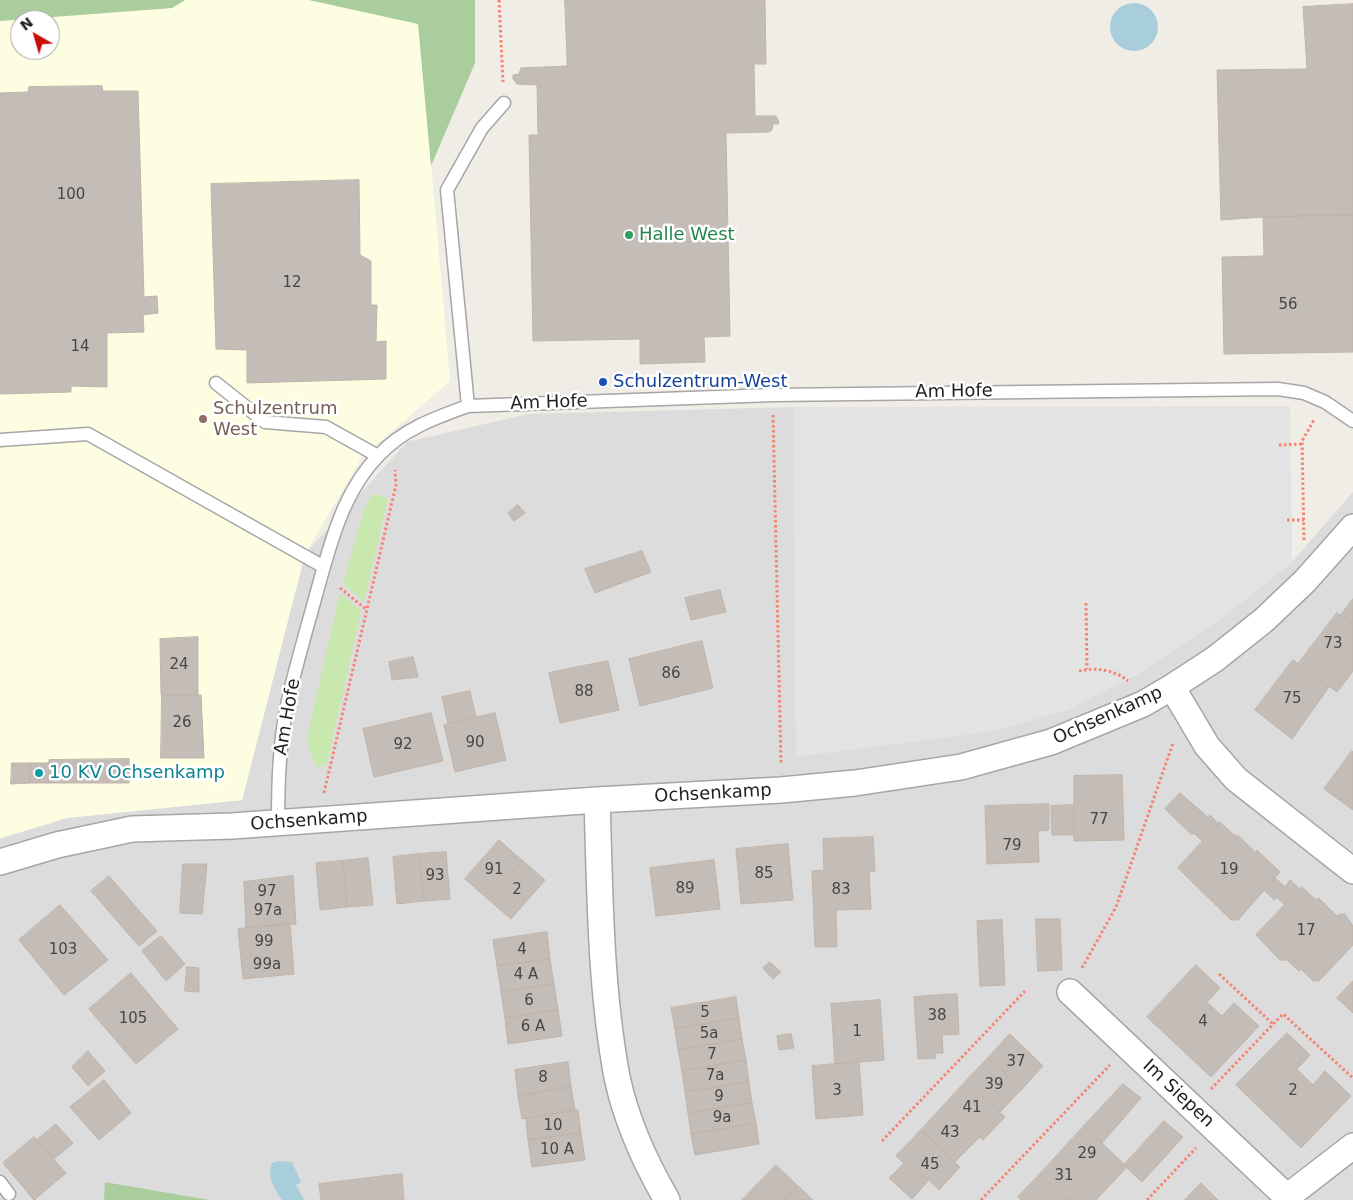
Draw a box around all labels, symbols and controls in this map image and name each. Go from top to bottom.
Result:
north arrow [10,10,60,60]
text: N [17,14,36,34]
house number: 100 [57,186,85,204]
place label: Halle West [639,224,735,246]
marker: Halle West [623,229,635,241]
house number: 12 [282,274,302,292]
house number: 56 [1278,296,1298,314]
house number: 14 [70,338,90,356]
place label: Schulzentrum-West [613,371,787,393]
marker: Schulzentrum-West [597,376,609,388]
street label: Am Hofe [915,381,993,403]
street label: Am Hofe [510,391,588,415]
place label: Schulzentrum West [213,398,337,440]
marker: Schulzentrum West [197,413,209,425]
house number: 73 [1323,635,1343,653]
house number: 24 [169,656,189,674]
house number: 86 [661,665,681,683]
street label: Am Hofe [271,677,305,757]
street label: Ochsenkamp [1050,682,1166,750]
house number: 88 [574,683,594,701]
house number: 75 [1282,690,1302,708]
house number: 26 [172,714,192,732]
house number: 90 [465,734,485,752]
house number: 92 [393,736,413,754]
place label: 10 KV Ochsenkamp [49,762,225,784]
marker: 10 KV Ochsenkamp [33,767,45,779]
street label: Ochsenkamp [654,780,772,808]
street label: Ochsenkamp [250,806,368,836]
house number: 77 [1089,811,1109,829]
house number: 79 [1002,837,1022,855]
house number: 91 [484,861,504,879]
house number: 19 [1219,861,1239,879]
house number: 85 [754,865,774,883]
house number: 93 [425,867,445,885]
house number: 89 [675,880,695,898]
house number: 2 [512,881,522,899]
house number: 83 [831,881,851,899]
house number: 97 [257,883,277,901]
house number: 97a [254,902,282,920]
house number: 17 [1296,922,1316,940]
house number: 99 [254,933,274,951]
house number: 103 [49,941,77,959]
house number: 4 [517,941,527,959]
house number: 99a [253,956,281,974]
house number: 4 A [514,966,538,984]
house number: 6 [524,992,534,1010]
house number: 5 [700,1004,710,1022]
house number: 38 [927,1007,947,1025]
house number: 105 [119,1010,147,1028]
house number: 4 [1198,1013,1208,1031]
house number: 6 A [521,1018,545,1036]
house number: 1 [852,1023,862,1041]
house number: 5a [700,1025,718,1043]
house number: 7 [707,1046,717,1064]
house number: 37 [1006,1053,1026,1071]
street label: Im Siepen [1138,1055,1218,1133]
house number: 7a [706,1067,724,1085]
house number: 8 [538,1069,548,1087]
house number: 39 [984,1076,1004,1094]
house number: 3 [832,1082,842,1100]
house number: 2 [1288,1082,1298,1100]
house number: 9 [714,1088,724,1106]
house number: 41 [962,1099,982,1117]
house number: 9a [713,1109,731,1127]
house number: 10 [543,1117,563,1135]
house number: 43 [940,1124,960,1142]
house number: 10 A [540,1141,574,1159]
house number: 29 [1077,1145,1097,1163]
house number: 45 [920,1156,940,1174]
house number: 31 [1054,1167,1074,1185]

